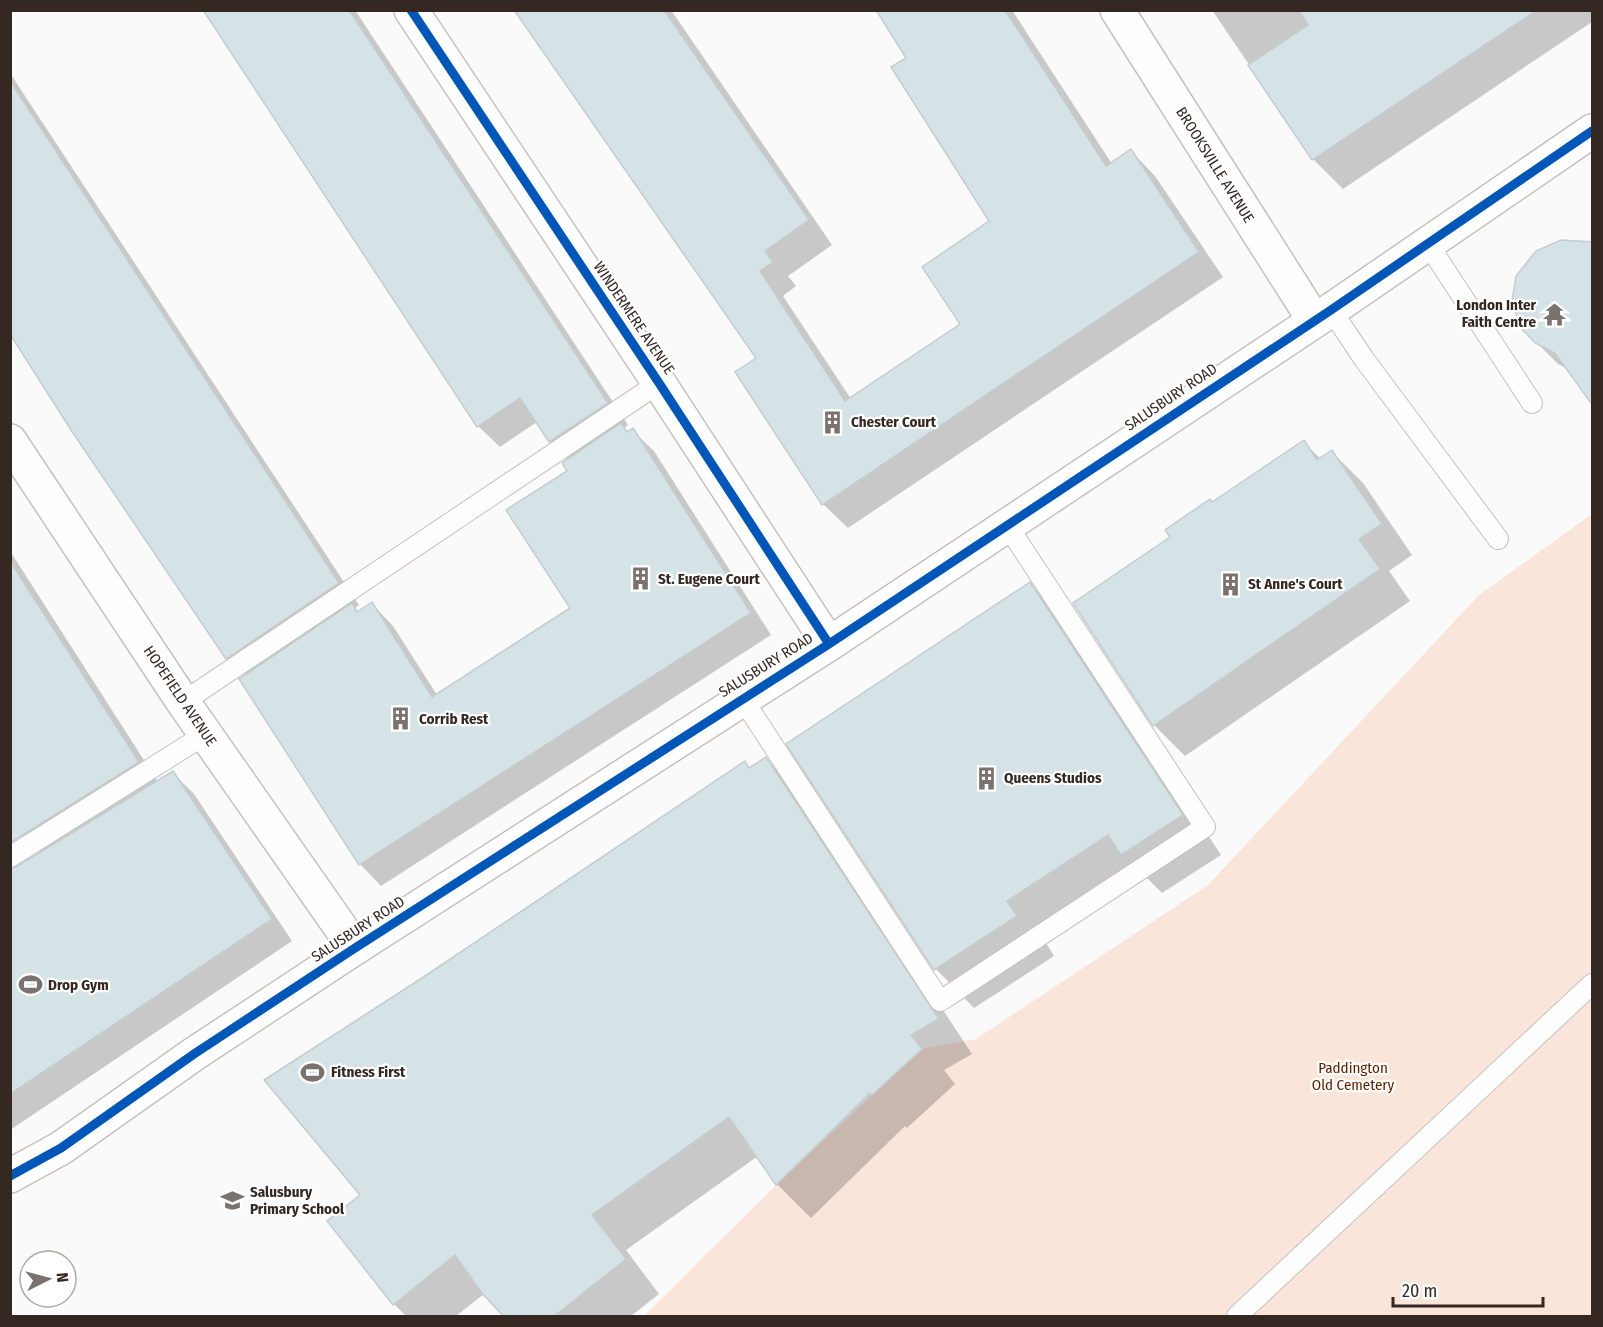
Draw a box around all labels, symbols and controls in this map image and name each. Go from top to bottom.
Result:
street label: BROOKSVILLE AVENUE [1172,104,1258,226]
street label: WINDERMERE AVENUE [590,258,678,378]
place label: London Inter Faith Centre [1456,296,1537,331]
temple icon: London Inter Faith Centre [1541,301,1567,327]
street label: SALUSBURY ROAD [1121,359,1221,435]
building icon: Chester Court [820,409,846,435]
place label: Chester Court [851,413,937,431]
building icon: St. Eugene Court [627,566,653,592]
place label: St. Eugene Court [658,570,761,588]
building icon: St Anne's Court [1217,571,1243,597]
place label: St Anne's Court [1248,575,1343,593]
street label: SALUSBURY ROAD [716,629,816,701]
street label: HOPEFIELD AVENUE [140,642,220,750]
building icon: Corrib Rest [388,706,414,732]
place label: Corrib Rest [419,710,489,728]
building icon: Queens Studios [973,765,999,791]
place label: Queens Studios [1004,769,1102,787]
street label: SALUSBURY ROAD [308,892,408,966]
sports icon: Drop Gym [17,972,43,998]
place label: Drop Gym [48,976,109,994]
sports icon: Fitness First [300,1059,326,1085]
park label: Paddington Old Cemetery [1312,1059,1395,1094]
place label: Fitness First [331,1063,406,1081]
place label: Salusbury Primary School [250,1183,345,1218]
school or university icon: Salusbury Primary School [219,1188,245,1214]
north arrow [18,1249,78,1309]
scale bar [1393,1270,1543,1308]
text: N [52,1272,72,1283]
text: 20 m [1402,1280,1437,1302]

